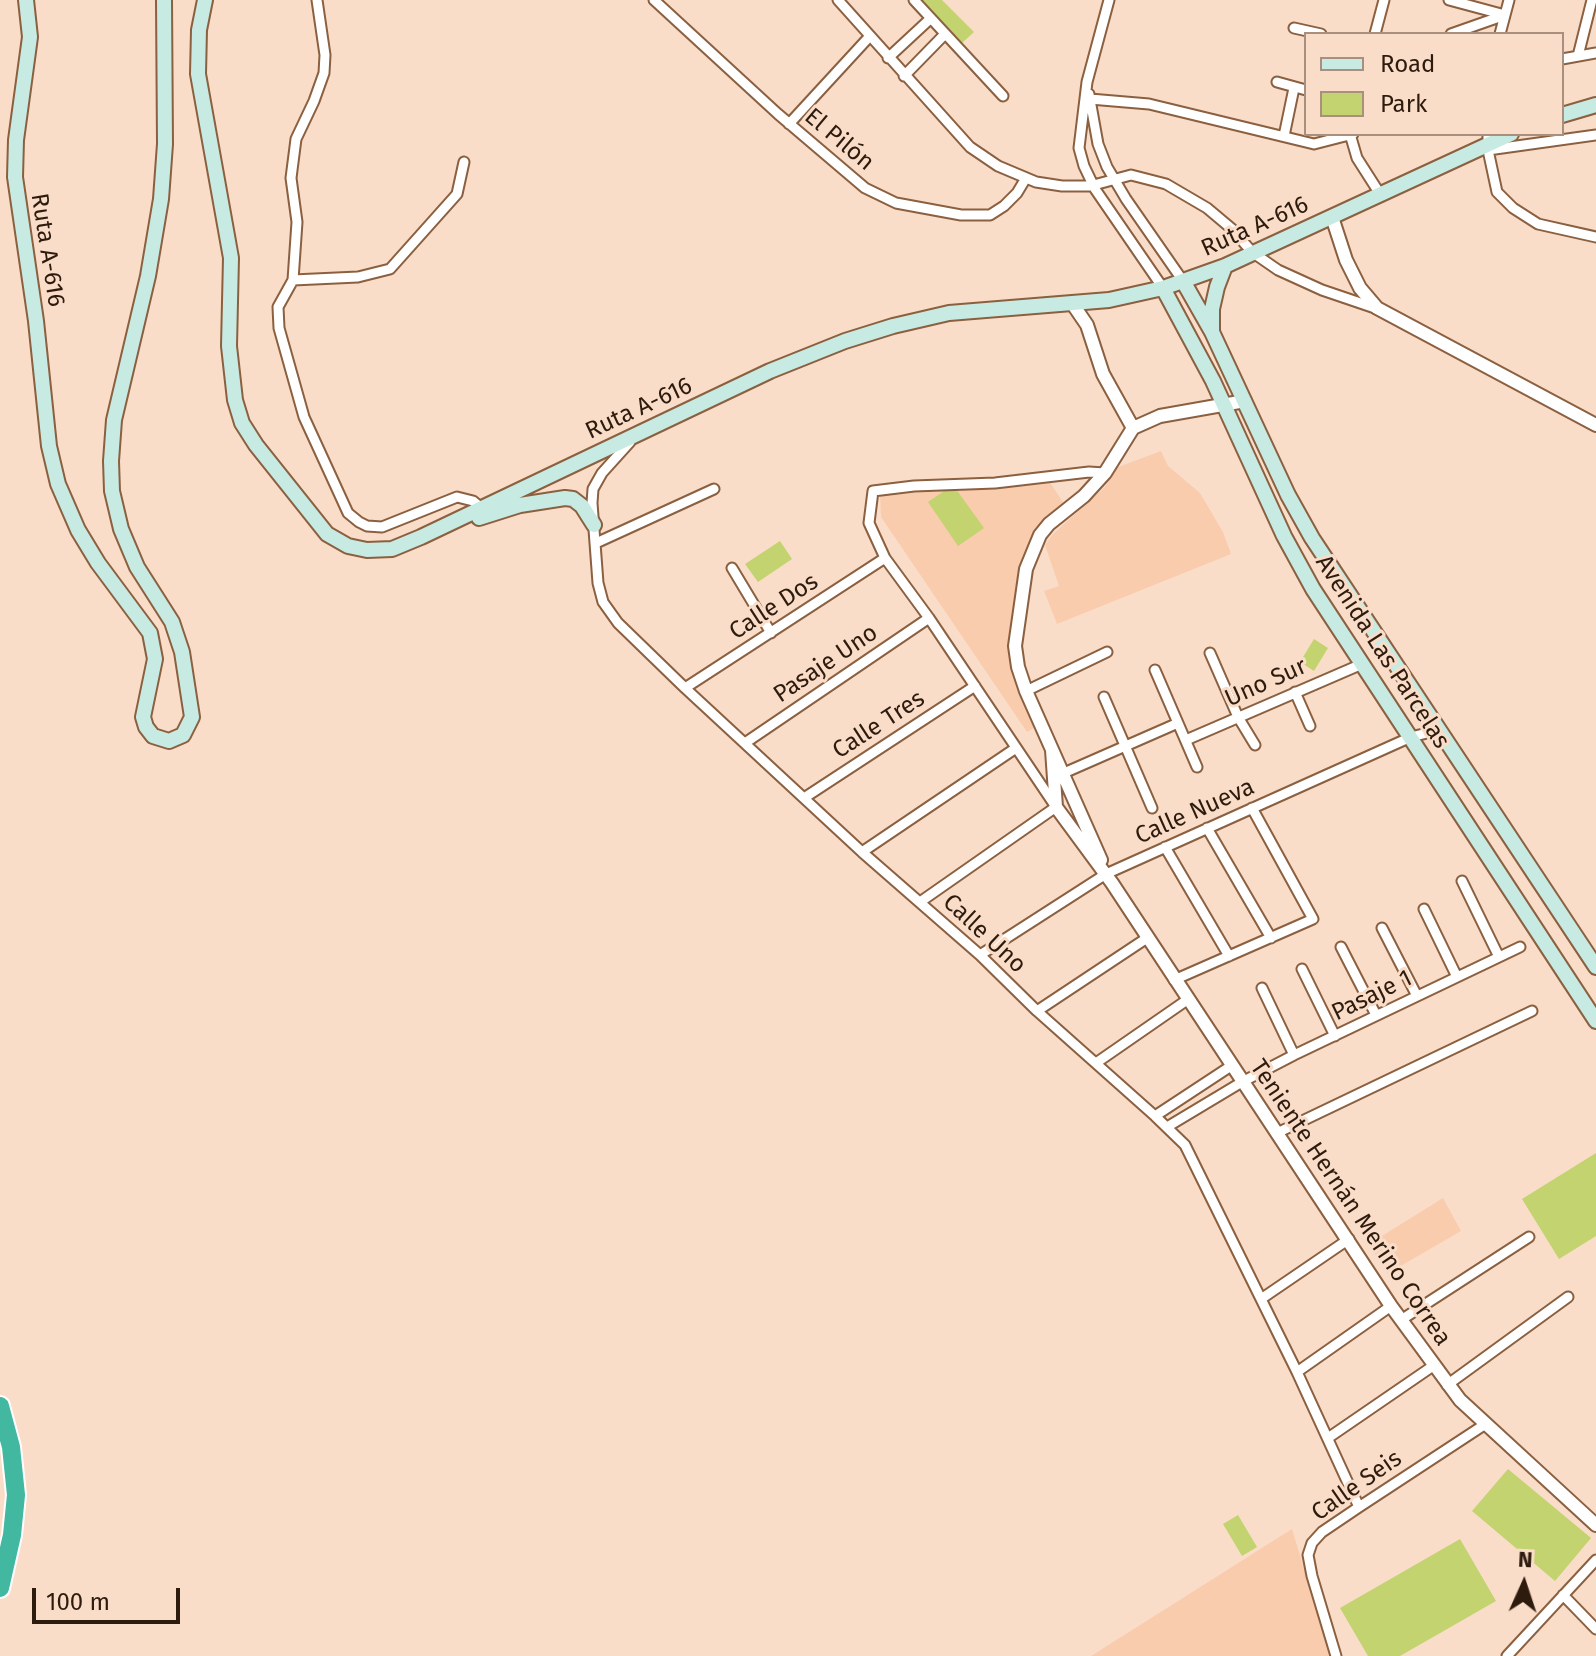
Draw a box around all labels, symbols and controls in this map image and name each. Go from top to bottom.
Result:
legend [1304,32,1564,136]
text: Road [1380,50,1435,78]
text: Park [1380,90,1427,118]
street label: El Pilón [798,103,880,177]
street label: Ruta A-616 [24,191,70,309]
street label: Ruta A-616 [1197,191,1313,263]
street label: Ruta A-616 [581,372,697,446]
street label: Avenida Las Parcelas [1309,550,1455,754]
street label: Calle Dos [724,568,824,646]
street label: Pasaje Uno [768,619,884,709]
street label: Uno Sur [1221,652,1311,714]
street label: Calle Tres [828,685,930,765]
street label: Calle Nueva [1131,773,1259,851]
street label: Calle Uno [936,888,1032,980]
street label: Pasaje 1 [1327,964,1417,1028]
street label: Teniente Hernán Merino Correa [1243,1054,1457,1352]
street label: Calle Seis [1306,1445,1408,1527]
north arrow [1484,1544,1564,1624]
text: N [1517,1546,1533,1573]
scale bar [36,1572,184,1622]
text: 100 m [46,1588,110,1616]

